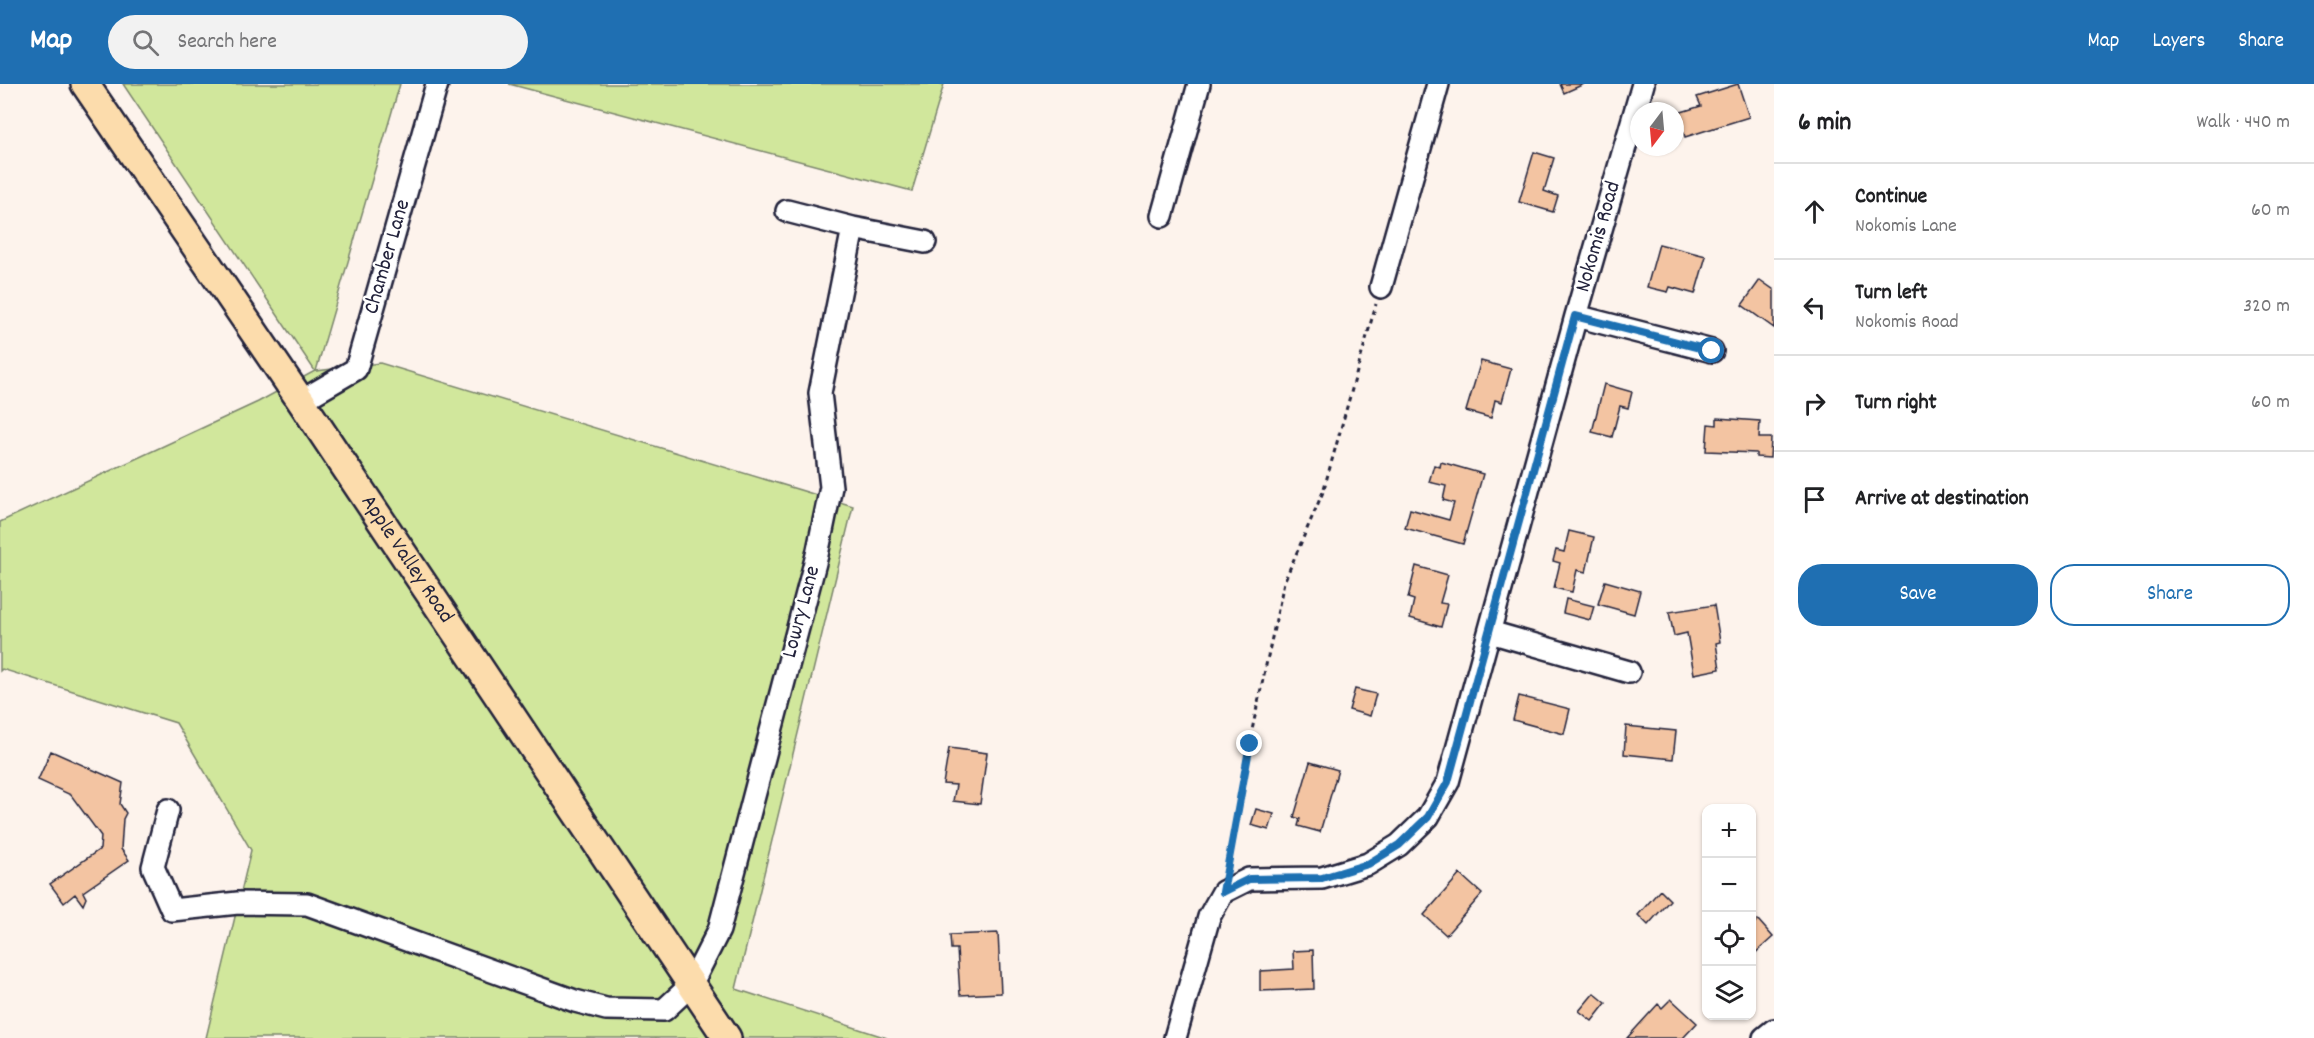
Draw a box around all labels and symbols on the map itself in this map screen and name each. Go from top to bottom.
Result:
north arrow [1630,102,1684,156]
street label: Nokomis Road [1568,178,1630,296]
street label: Chamber Lane [357,196,419,318]
route start [1698,337,1724,363]
street label: Apple Valley Road [353,489,461,630]
street label: Lowry Lane [775,562,829,662]
route end [1236,730,1262,756]

